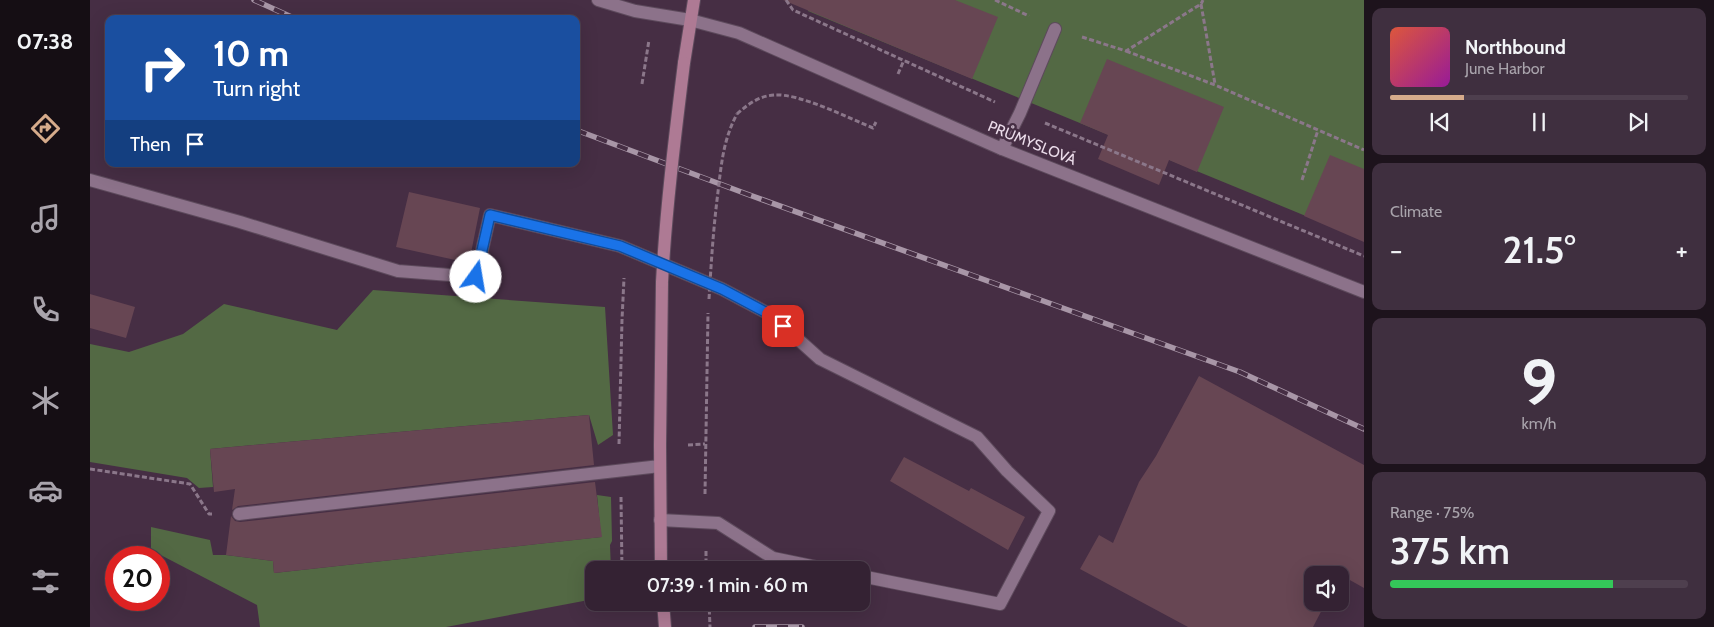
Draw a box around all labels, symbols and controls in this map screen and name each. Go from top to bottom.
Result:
text: 07:38 [17,28,73,55]
text: 10 m [213,32,289,75]
icon: right [130,35,195,100]
text: Northbound [1465,36,1566,59]
text: June Harbor [1465,59,1545,78]
text: Turn right [213,75,300,102]
icon: previous [1426,108,1454,136]
icon: pause [1525,108,1553,136]
icon: next [1624,108,1652,136]
icon: directions [28,111,63,146]
street label: PRŮMYSLOVÁ [985,115,1080,169]
icon: arrive [181,130,209,158]
text: Then [130,133,171,156]
icon: music [28,201,63,236]
text: Climate [1390,202,1442,221]
text: 21.5° [1502,226,1576,273]
text: − [1390,233,1402,267]
text: + [1676,233,1688,267]
position arrow [449,250,501,302]
icon: phone [28,292,63,327]
pin [762,305,804,347]
icon: arrive [769,312,797,340]
text: 9 [1521,342,1557,421]
icon: climate [28,383,63,418]
text: km/h [1521,414,1557,433]
icon: car [28,473,63,508]
text: Range · 75% [1390,503,1474,522]
text: 375 km [1390,527,1510,574]
speed limit sign: 20 [105,546,170,611]
icon: filters [28,564,63,599]
map controls [1304,566,1349,611]
button: sound [1304,566,1349,611]
text: 07:39 · 1 min · 60 m [647,574,808,597]

